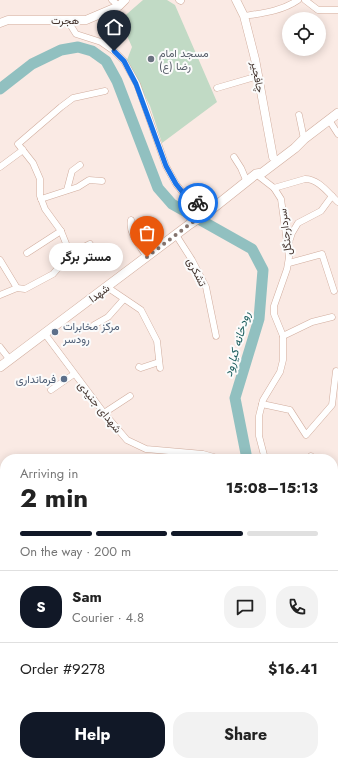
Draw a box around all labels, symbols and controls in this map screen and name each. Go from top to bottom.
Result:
pin [97,10,131,51]
street label: هجرت [51,12,79,28]
map controls [282,12,326,56]
button: locate [282,12,326,56]
icon: home [103,16,125,38]
place label: مسجد امام رضا (ع) [159,45,209,74]
marker: مسجد امام رضا (ع) [146,54,156,64]
street label: چافجیر [247,59,269,94]
courier [178,183,218,223]
icon: bike [187,192,209,214]
street label: سردارجنگل [274,207,296,256]
pin [130,216,164,257]
icon: bag [136,222,158,244]
callout: مستر برگر [49,243,123,271]
text: مستر برگر [61,247,111,266]
street label: تشکری [183,255,211,290]
street label: شهدا [85,280,113,306]
water label: رودخانه کیارود [219,309,255,379]
place label: مرکز مخابرات رودسر [62,318,120,347]
marker: مرکز مخابرات رودسر [50,327,60,337]
place label: فرماندارى [16,371,56,387]
marker: فرماندارى [59,374,69,384]
street label: شهدای جنیدی [74,378,126,436]
text: Arriving in [20,464,78,483]
text: 15:08–15:13 [226,477,318,499]
text: 2 min [20,479,88,517]
text: On the way · 200 m [20,542,131,561]
text: Sam [72,586,102,608]
button: chat [224,586,266,628]
button: phone [276,586,318,628]
text: S [36,596,46,618]
text: Courier · 4.8 [72,608,144,627]
text: Order #9278 [20,658,105,680]
text: $16.41 [268,658,318,680]
button: Help [20,712,165,758]
button: Share [173,712,318,758]

